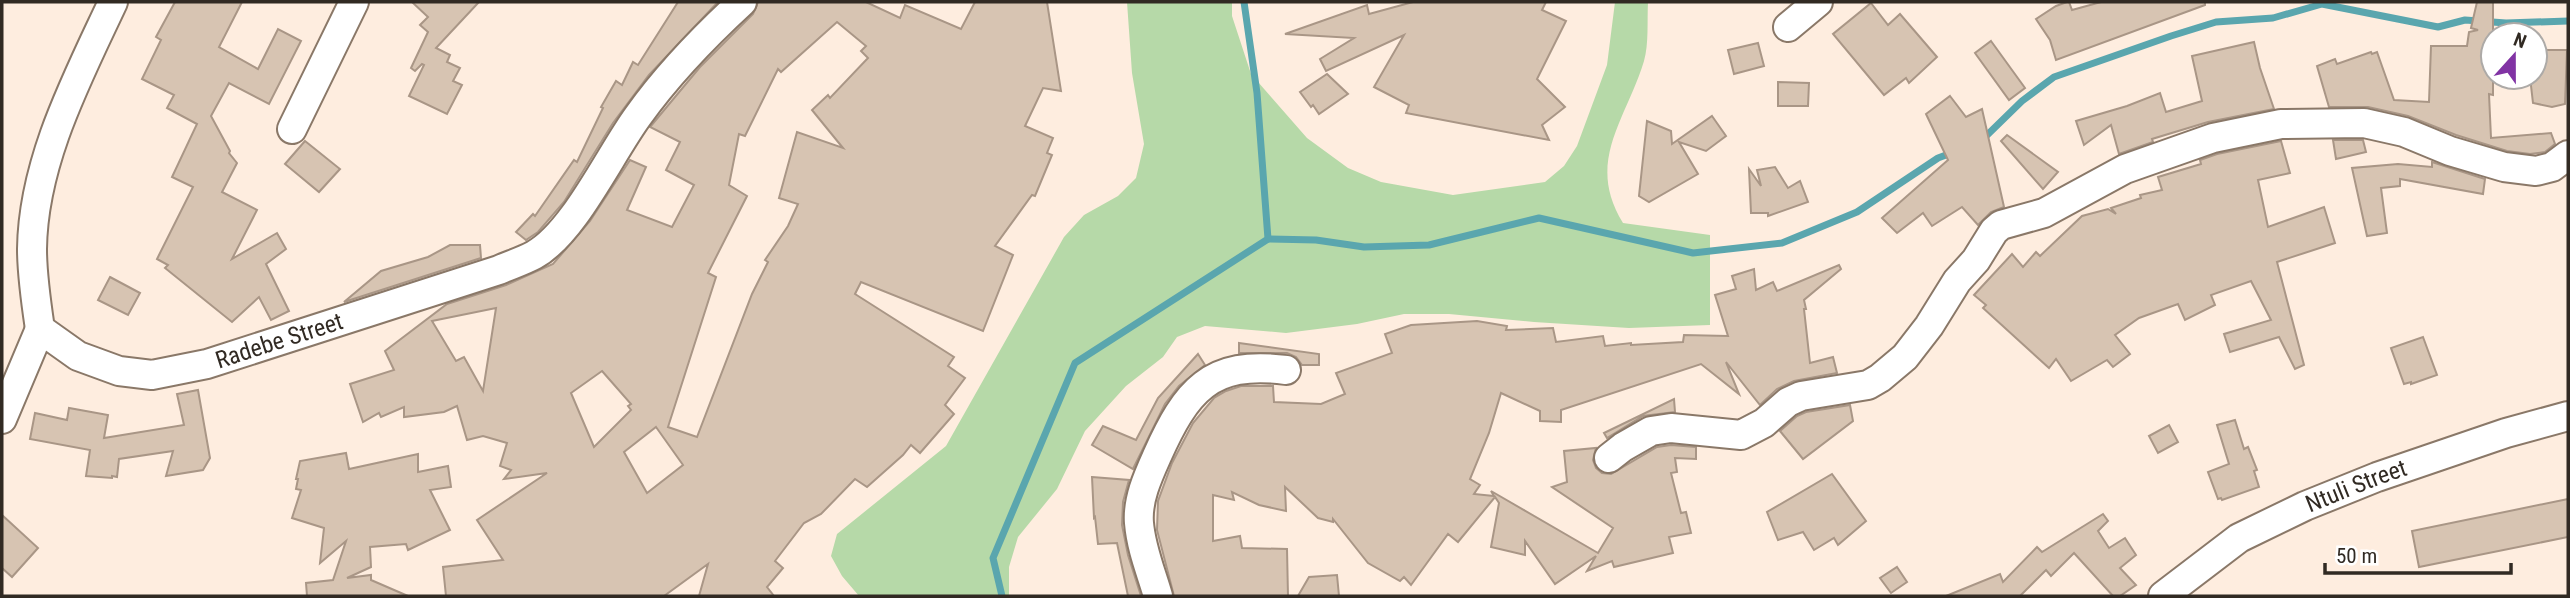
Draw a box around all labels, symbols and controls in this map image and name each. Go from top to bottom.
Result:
north arrow [2479,21,2549,91]
text: N [2510,28,2529,53]
street label: Radebe Street [212,307,346,374]
street label: Ntuli Street [2301,454,2411,518]
scale bar [2325,532,2510,576]
text: 50 m [2336,544,2377,568]

